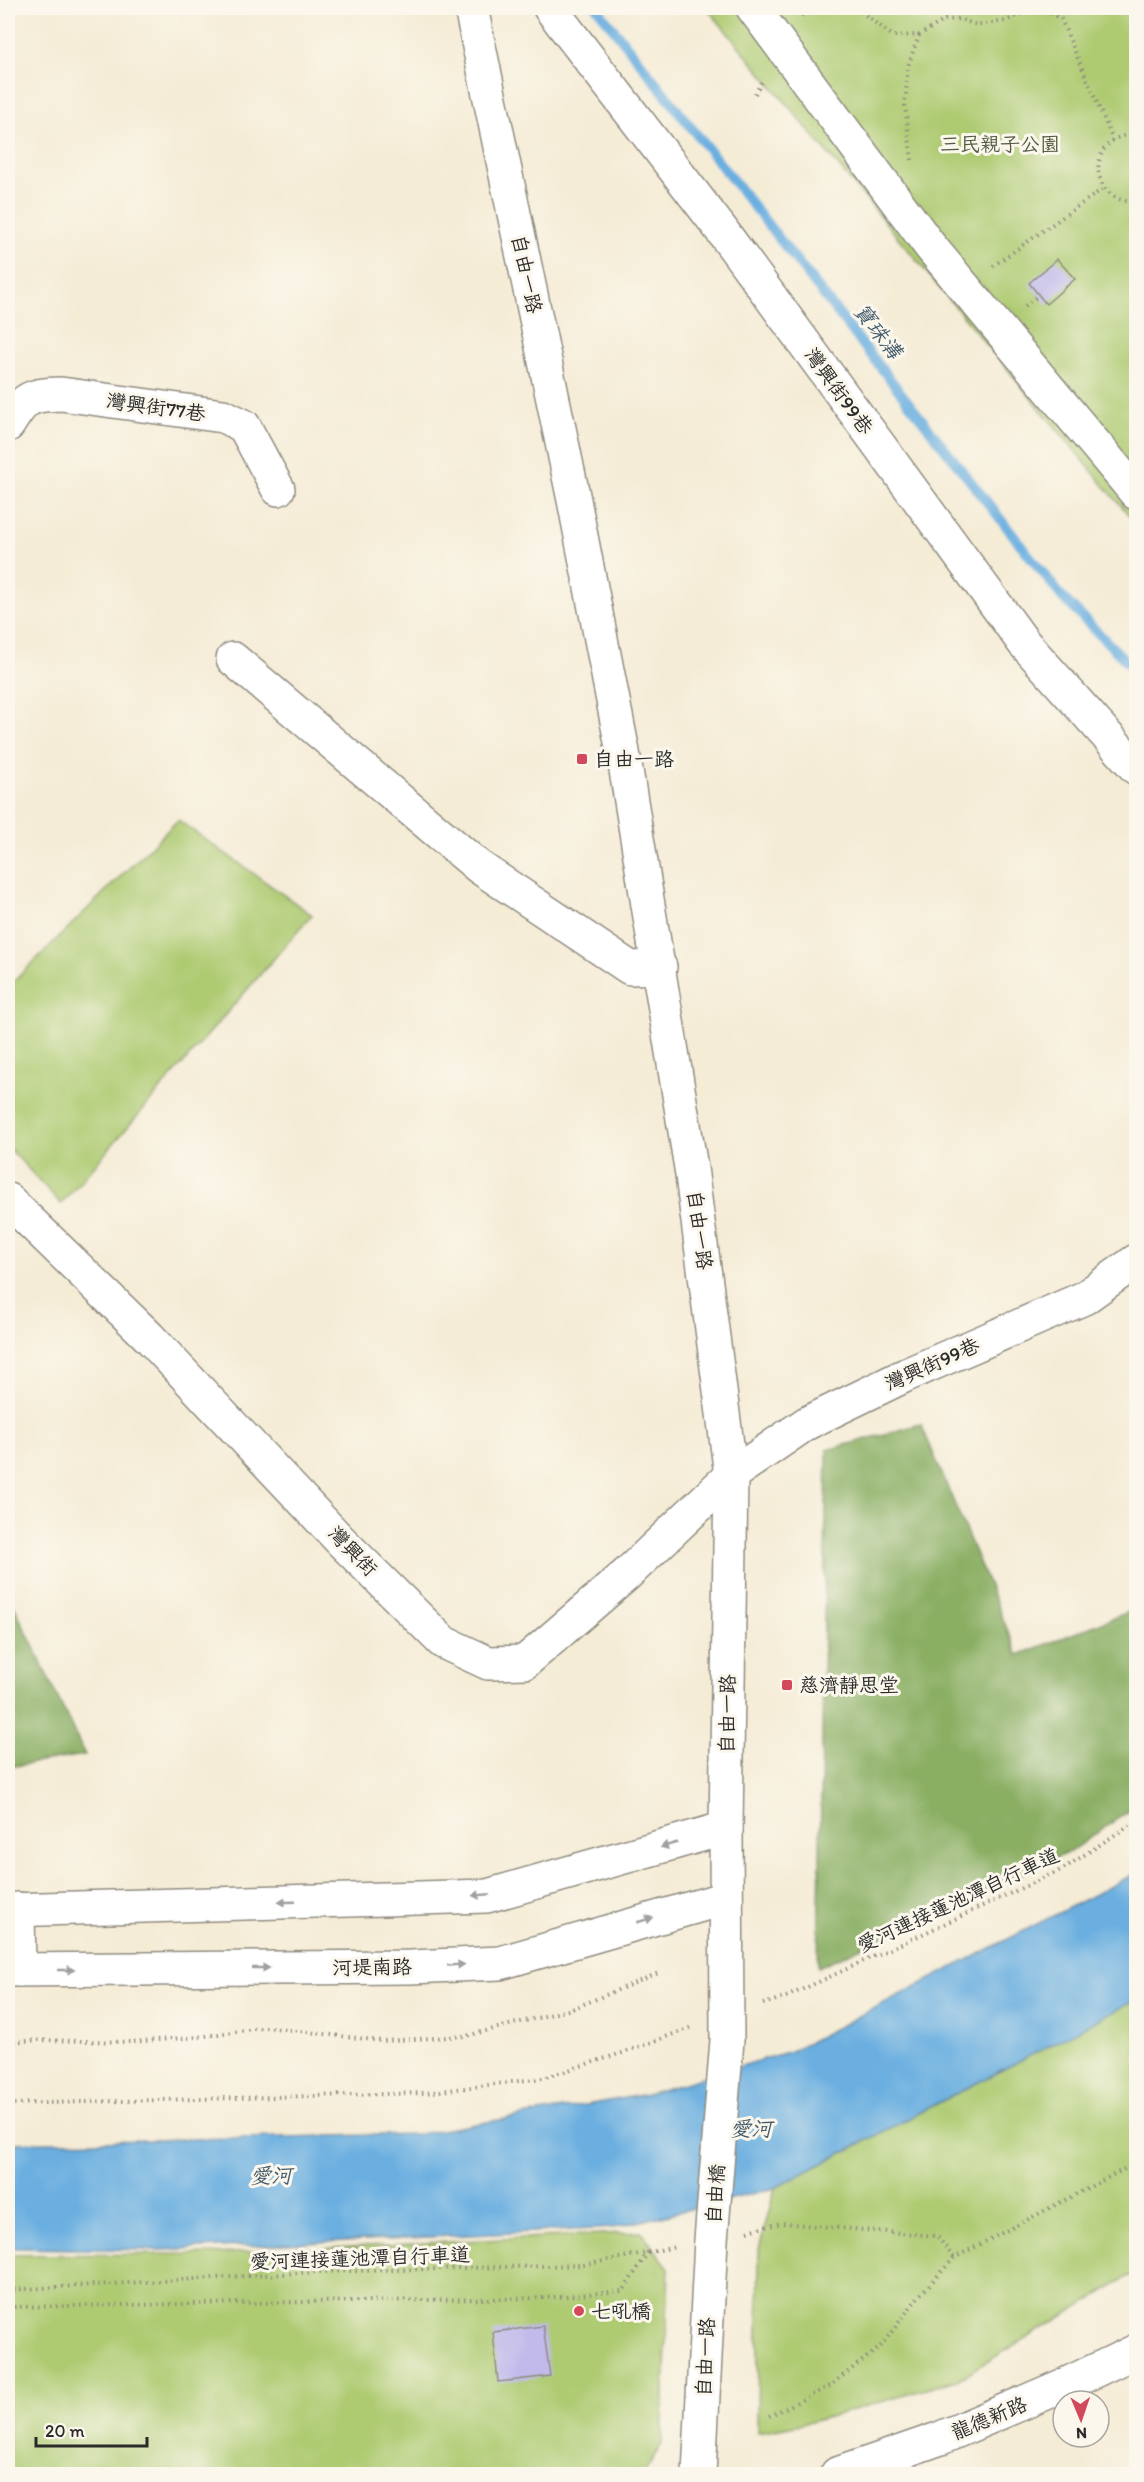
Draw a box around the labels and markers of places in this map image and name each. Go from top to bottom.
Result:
place label: 自由一路 [594,747,675,771]
marker: 自由一路 [575,752,589,766]
place label: 慈濟靜思堂 [799,1673,899,1697]
marker: 慈濟靜思堂 [780,1678,794,1692]
place label: 七吼橋 [591,2299,651,2323]
marker: 七吼橋 [572,2304,586,2318]

